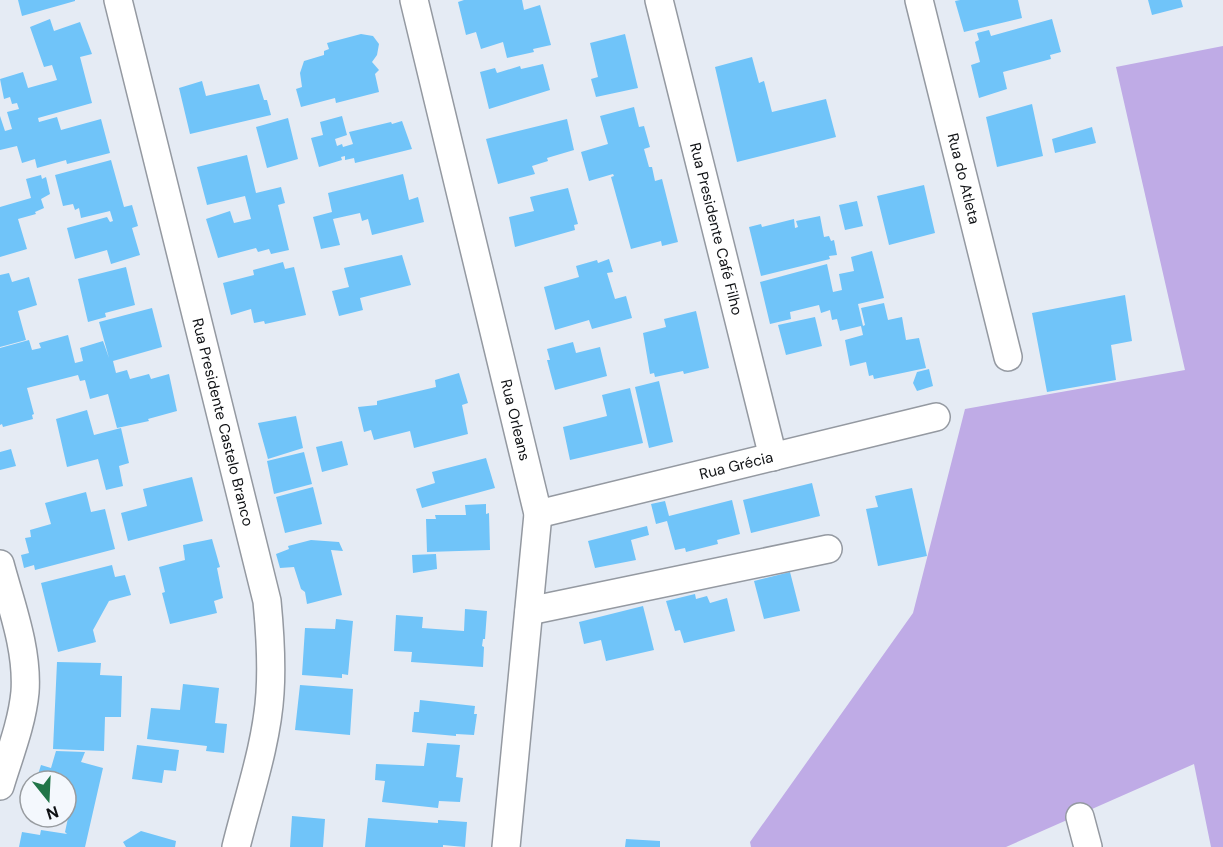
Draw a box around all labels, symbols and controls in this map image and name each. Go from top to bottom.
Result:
street label: Rua do Atleta [943,131,984,226]
street label: Rua Presidente Café Filho [685,141,747,317]
street label: Rua Presidente Castelo Branco [187,316,258,528]
street label: Rua Orleans [496,377,535,463]
street label: Rua Grécia [697,447,775,484]
north arrow [18,769,78,829]
text: N [44,801,61,825]

